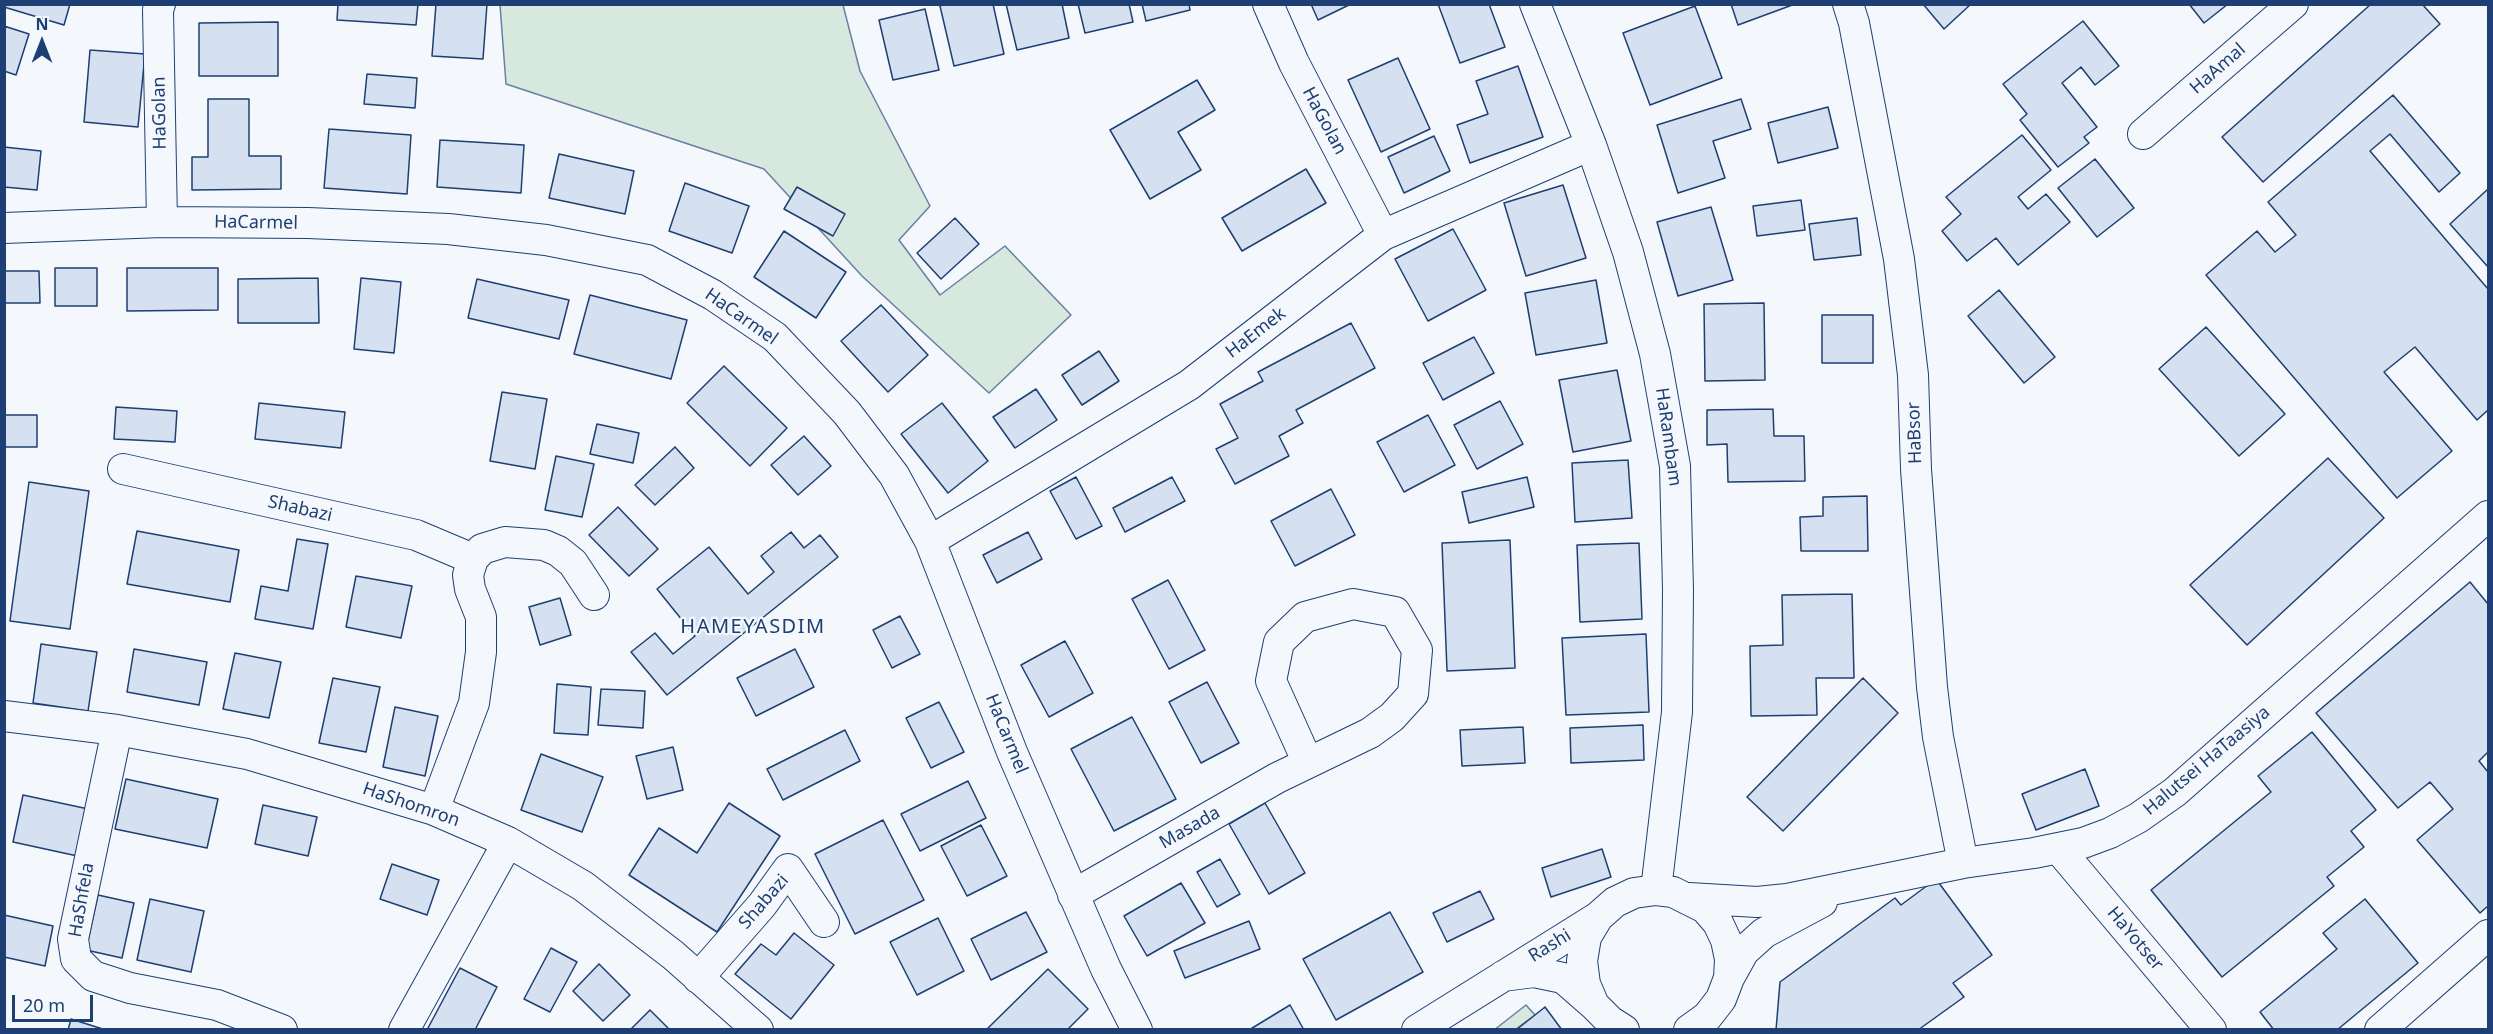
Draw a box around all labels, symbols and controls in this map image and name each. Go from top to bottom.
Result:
north arrow [12,12,72,72]
text: N [35,13,49,35]
street label: HaAmal [2186,39,2250,99]
street label: HaGolan [149,76,171,150]
street label: HaGolan [1297,84,1351,158]
street label: HaCarmel [214,211,298,235]
street label: HaCarmel [700,284,782,350]
street label: HaEmek [1222,303,1290,363]
street label: HaRambam [1650,386,1686,488]
street label: HaBsor [1903,402,1927,464]
street label: Shabazi [266,491,334,527]
district label: HAMEYASDIM [680,615,826,639]
street label: HaCarmel [980,691,1032,777]
street label: Halutsei HaTaasiya [2139,702,2275,820]
street label: HaShomron [360,778,462,832]
street label: Masada [1156,802,1224,854]
street label: HaShfela [65,861,99,939]
street label: Shabazi [734,870,794,934]
street label: HaYotser [2102,903,2168,975]
street label: Rashi [1525,925,1575,967]
scale bar [15,983,96,1021]
text: 20 m [23,993,65,1017]

